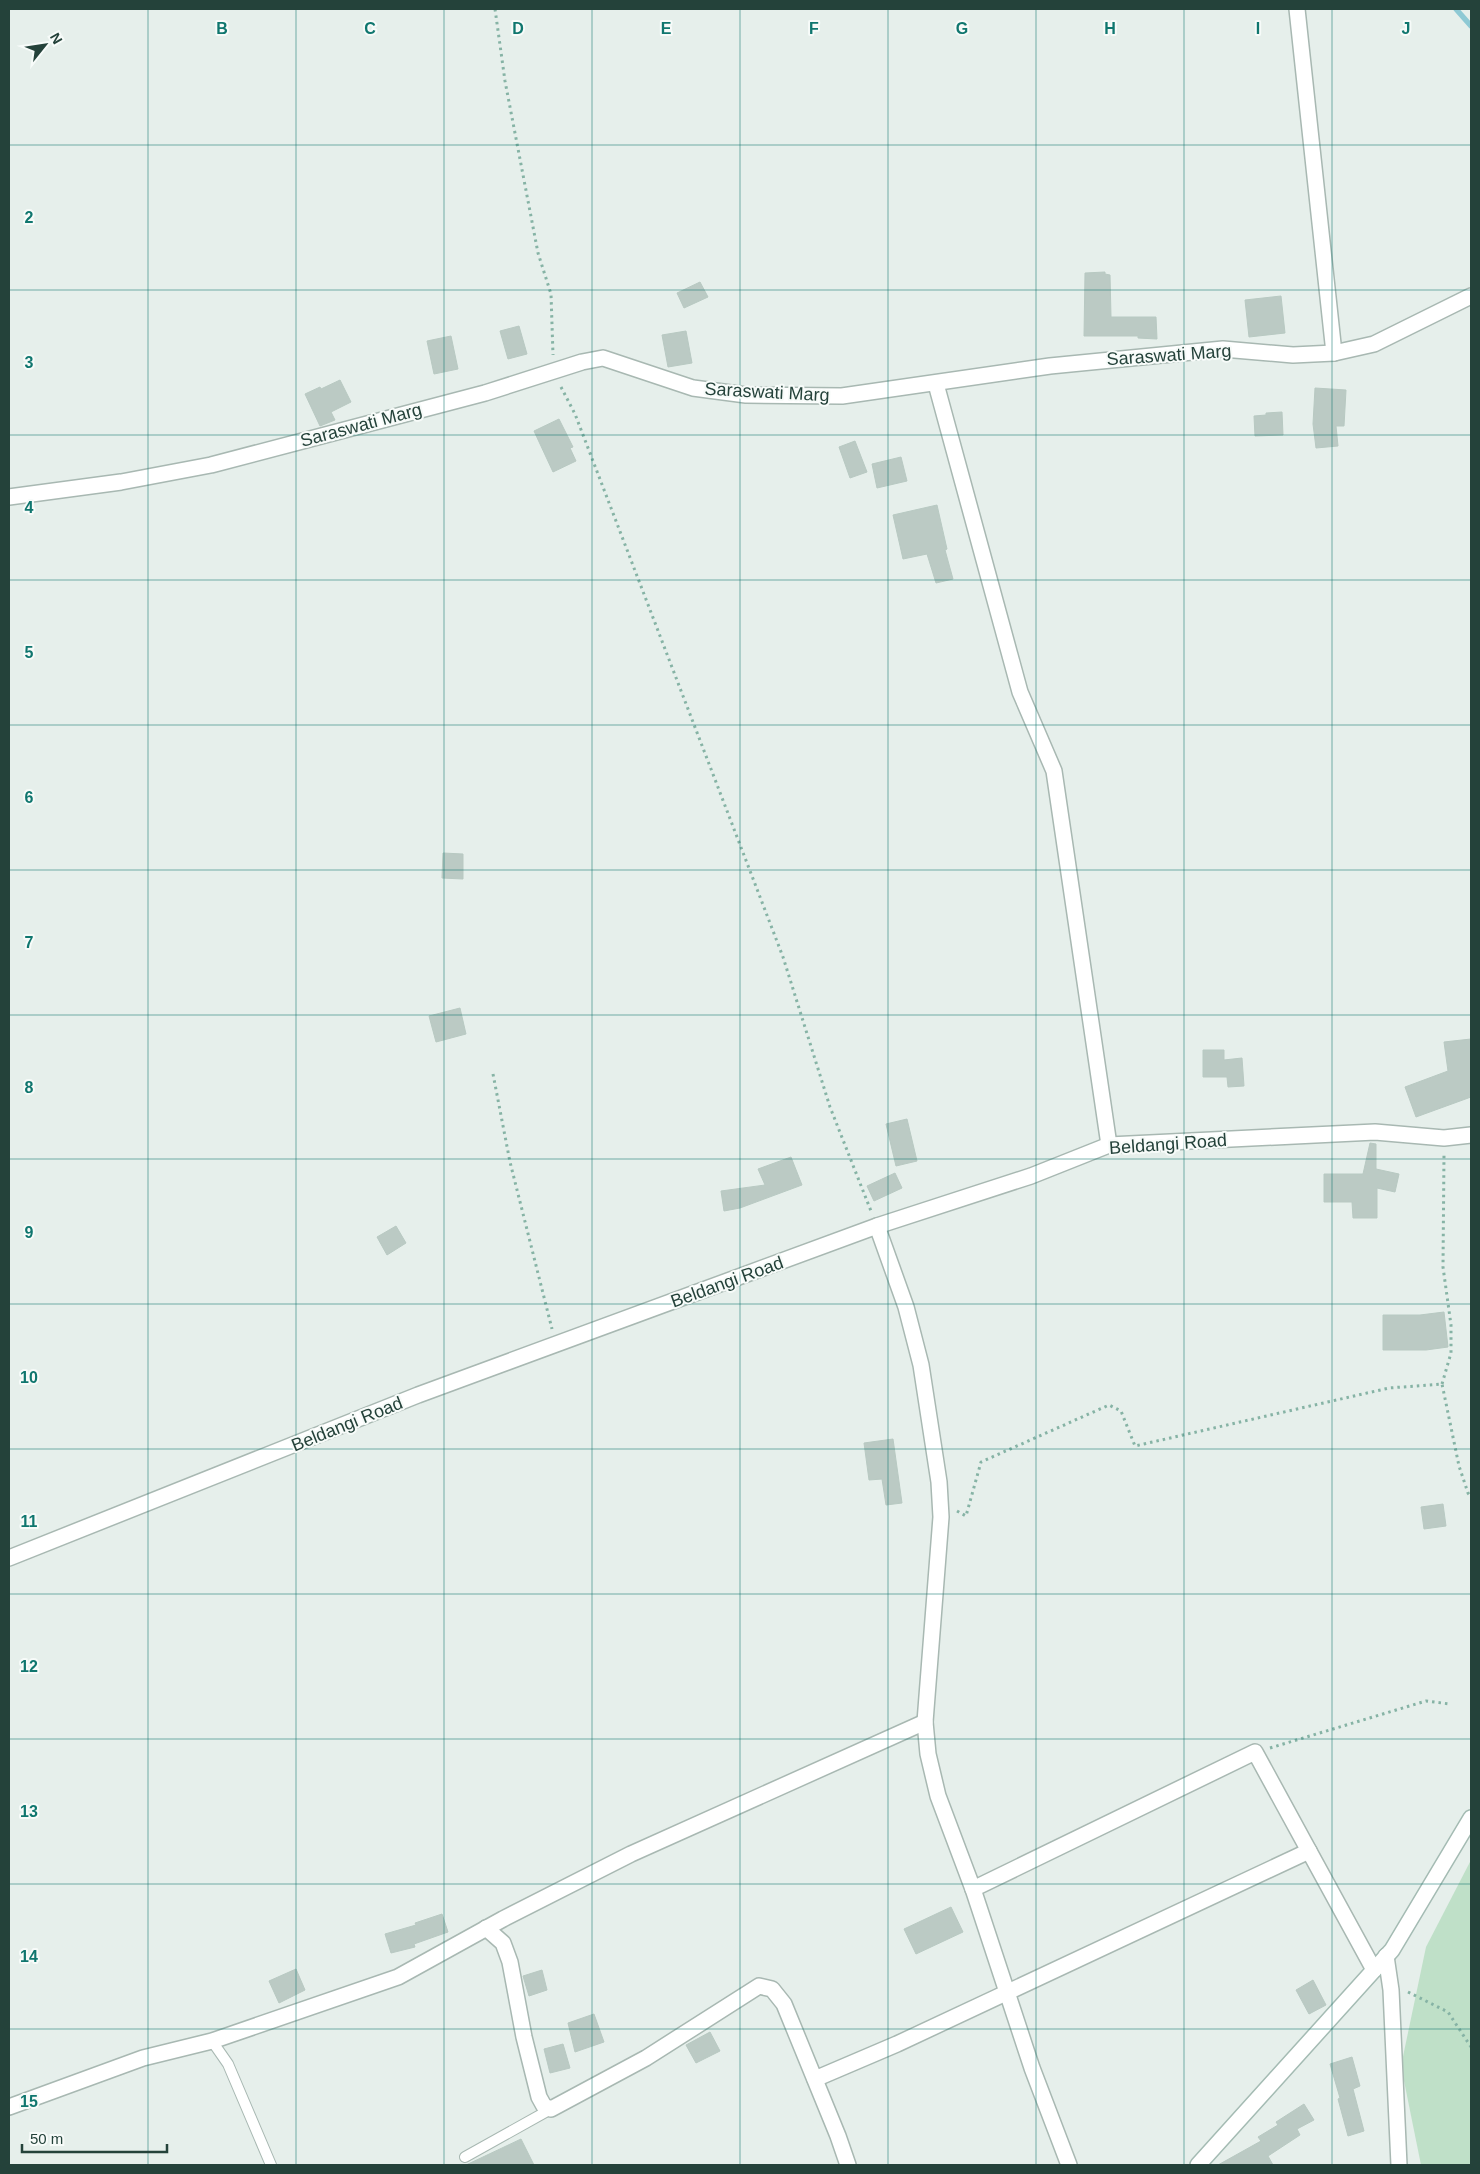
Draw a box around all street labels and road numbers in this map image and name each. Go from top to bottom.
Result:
street label: Saraswati Marg [1106,341,1232,369]
street label: Saraswati Marg [704,379,830,405]
street label: Saraswati Marg [298,399,424,451]
street label: Beldangi Road [1108,1130,1228,1158]
street label: Beldangi Road [668,1252,786,1312]
street label: Beldangi Road [289,1393,405,1455]

